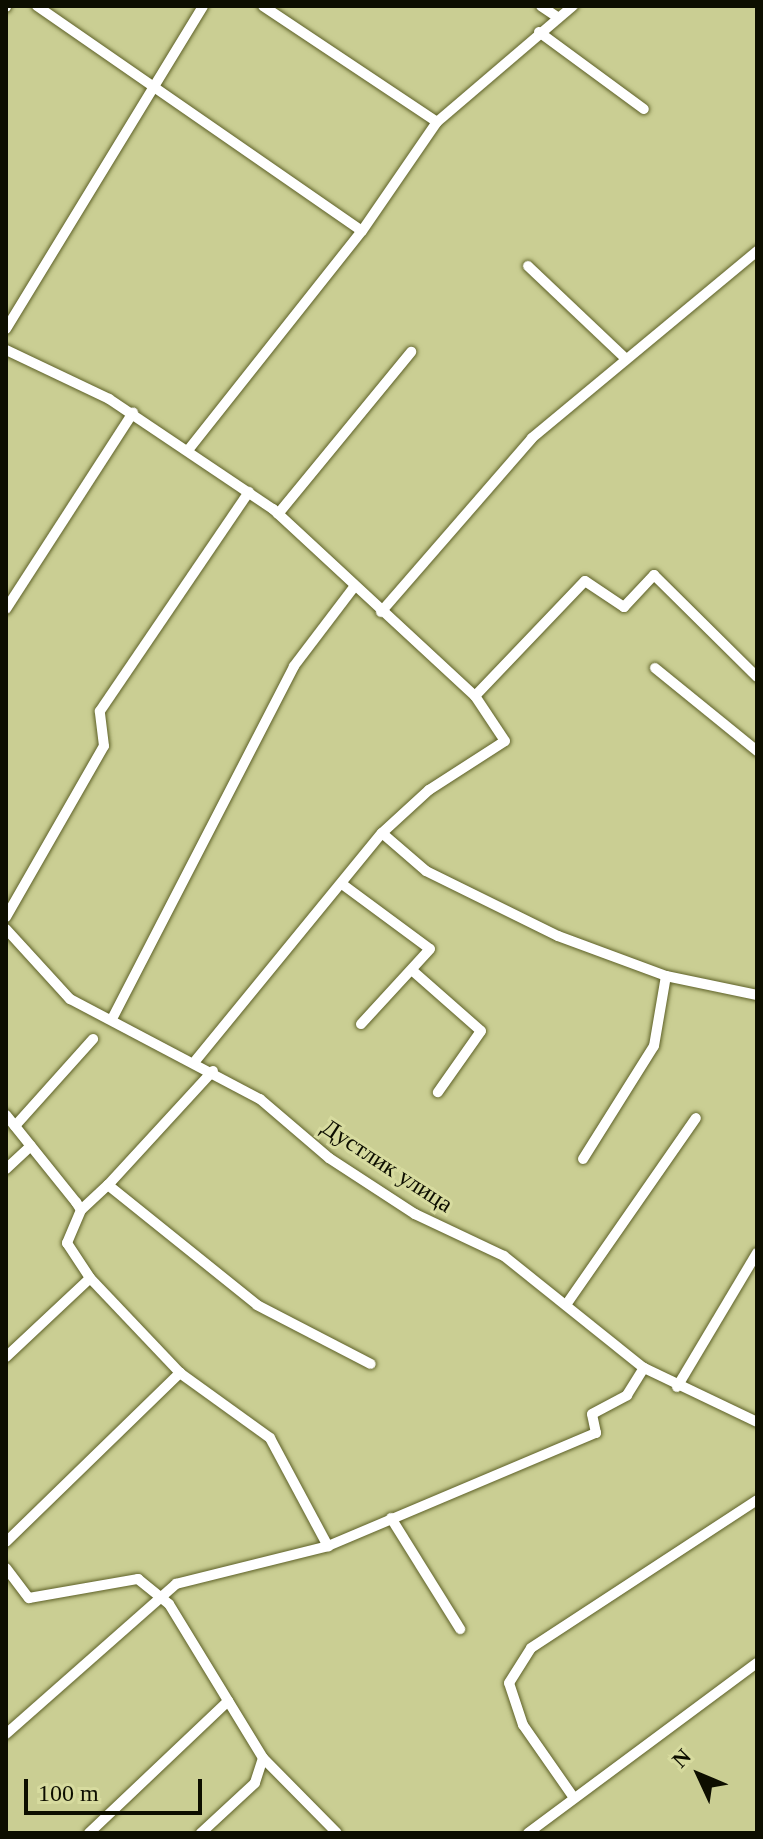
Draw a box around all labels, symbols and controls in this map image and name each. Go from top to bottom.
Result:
street label: Дустлик улица [316,1113,458,1219]
north arrow [659,1735,739,1815]
text: N [667,1744,696,1772]
scale bar [28,1763,206,1813]
text: 100 m [38,1780,99,1806]

